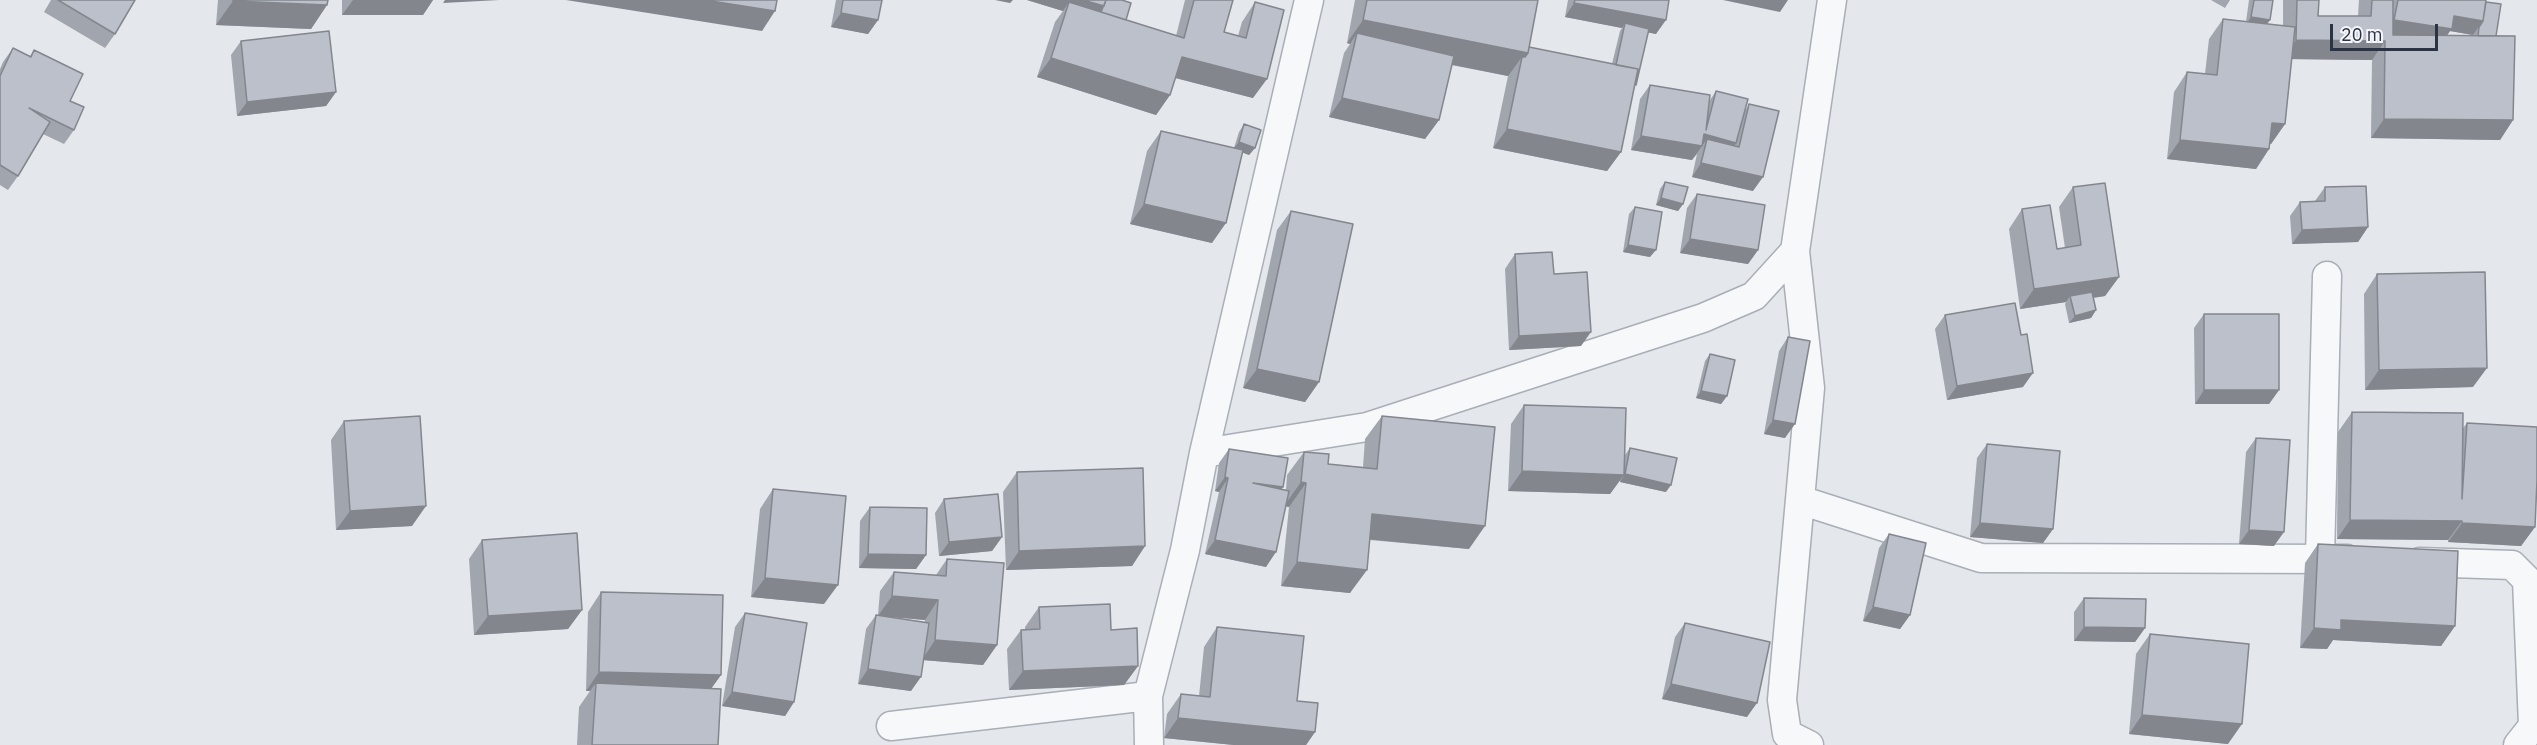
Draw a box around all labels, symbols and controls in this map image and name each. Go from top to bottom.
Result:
scale bar [2333,12,2441,50]
text: 20 m [2341,23,2383,46]

